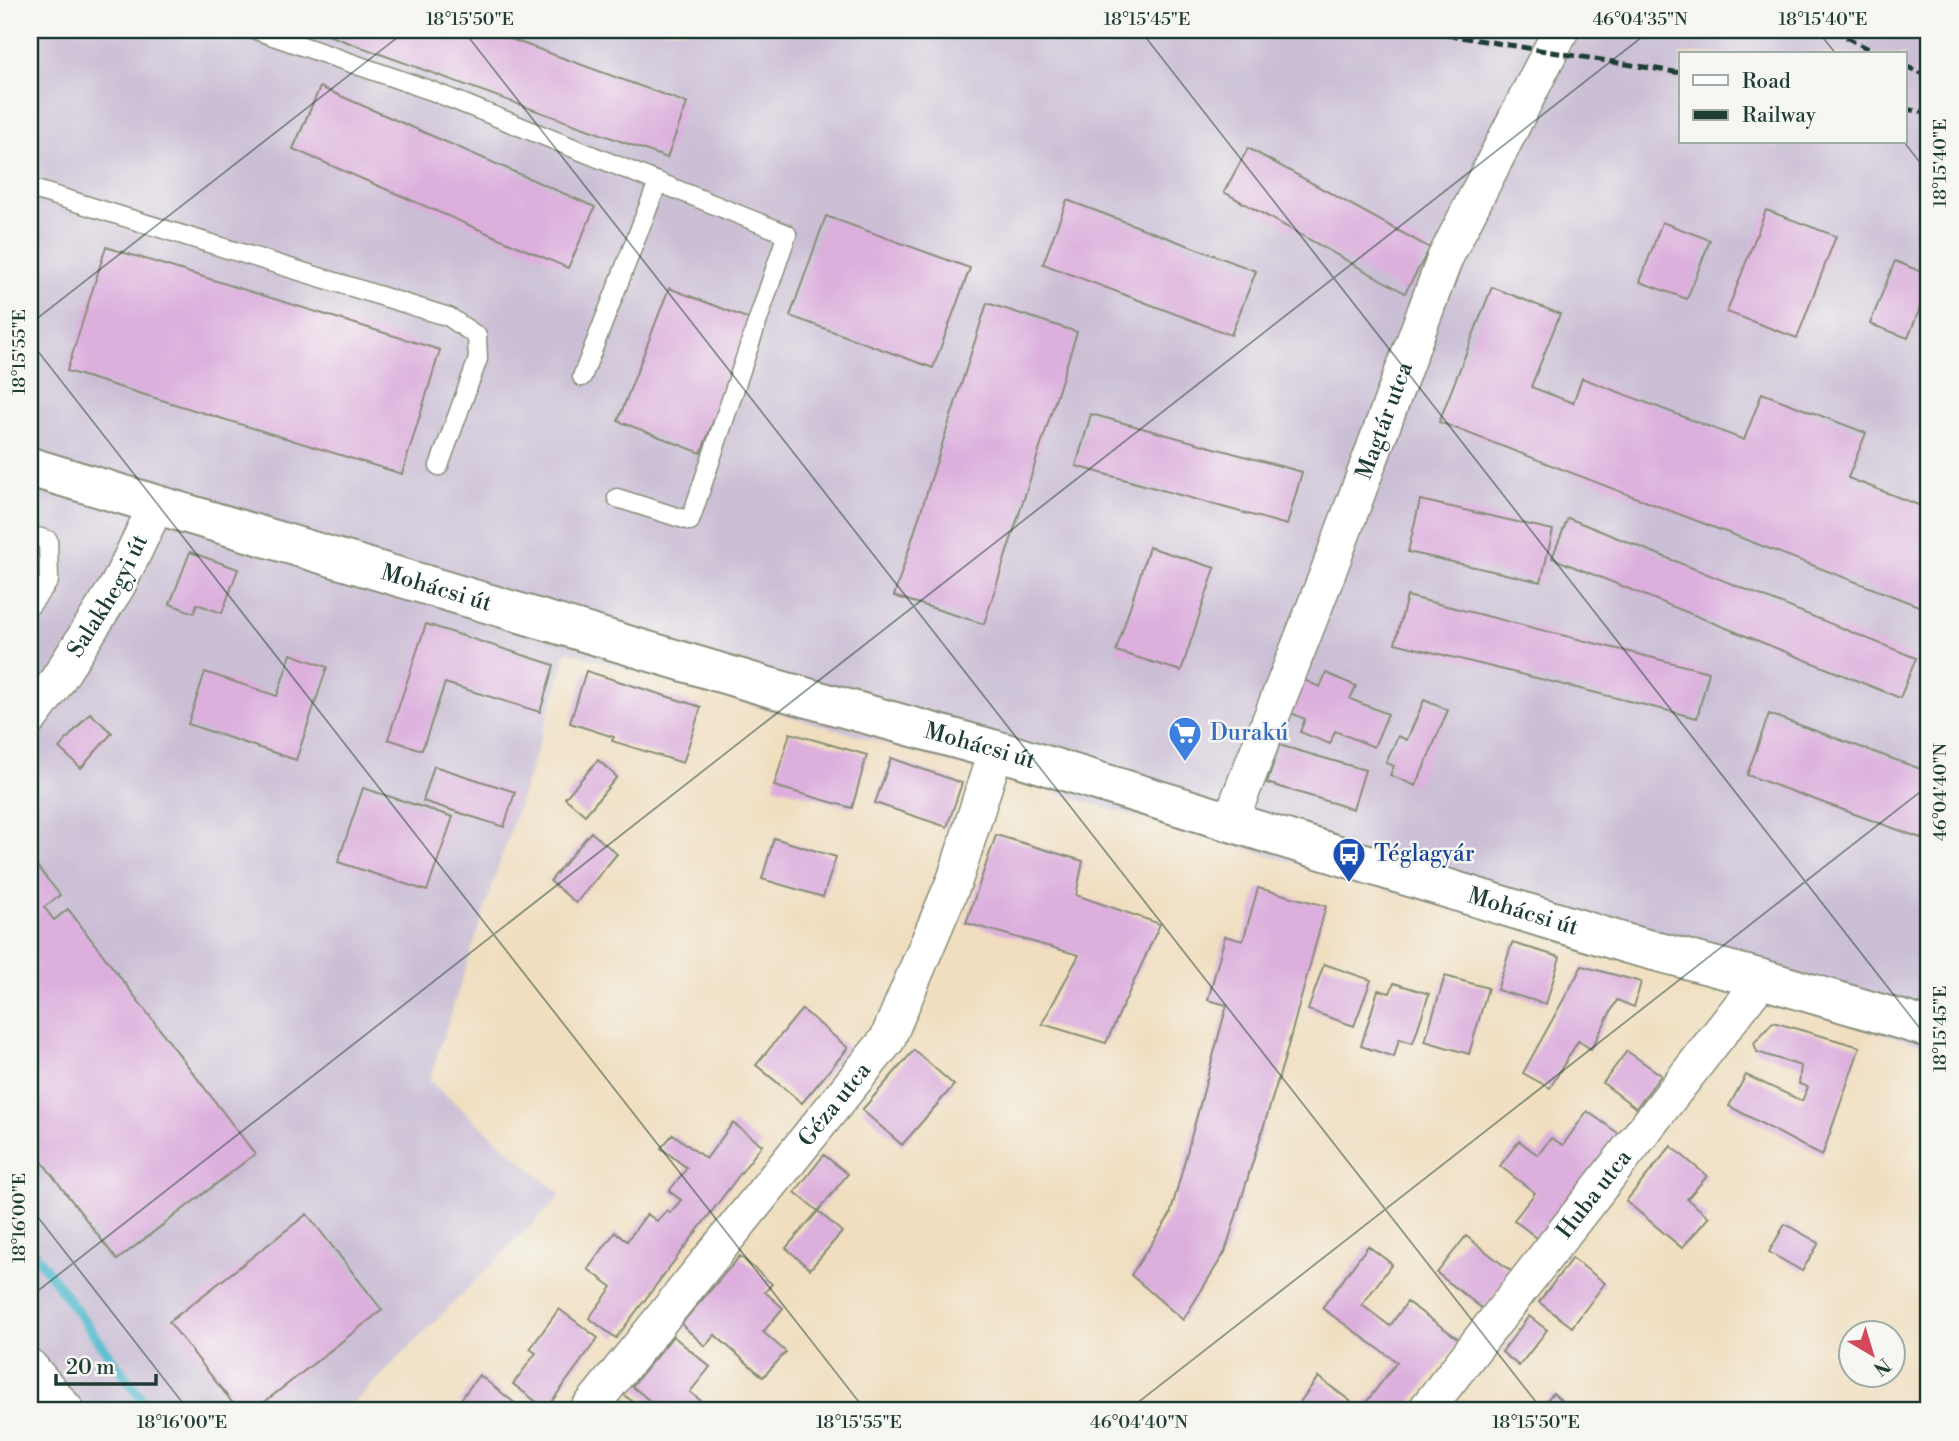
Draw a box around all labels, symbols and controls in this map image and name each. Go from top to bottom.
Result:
text: 18°15'50"E [426,8,514,31]
text: 18°15'45"E [1104,8,1190,31]
text: 46°04'35"N [1592,8,1688,31]
text: 18°15'40"E [1779,8,1867,31]
legend [1679,52,1906,144]
text: Road [1742,69,1791,95]
text: Railway [1742,103,1817,129]
text: 18°15'40"E [1929,119,1952,207]
text: 18°15'55"E [8,309,31,395]
street label: Magtár utca [1350,358,1419,483]
street label: Salakhegyi út [61,530,154,663]
street label: Mohácsi út [378,558,495,618]
supermarket icon: Durakú [1166,714,1204,763]
street label: Mohácsi út [921,717,1039,775]
place label: Durakú [1210,719,1288,747]
text: 46°04'40"N [1929,742,1952,841]
bus stop icon: Téglagyár [1330,835,1368,884]
place label: Téglagyár [1374,840,1475,868]
street label: Mohácsi út [1465,882,1582,942]
text: 18°15'45"E [1929,986,1952,1072]
street label: Géza utca [792,1057,877,1152]
street label: Huba utca [1551,1144,1638,1244]
text: 18°16'00"E [8,1173,31,1263]
north arrow [1836,1318,1906,1388]
scale bar [56,1343,156,1387]
text: N [1869,1353,1895,1381]
text: 20 m [66,1355,115,1381]
text: 18°16'00"E [137,1411,227,1434]
text: 18°15'55"E [816,1411,902,1434]
text: 46°04'40"N [1090,1411,1189,1434]
text: 18°15'50"E [1492,1411,1580,1434]

